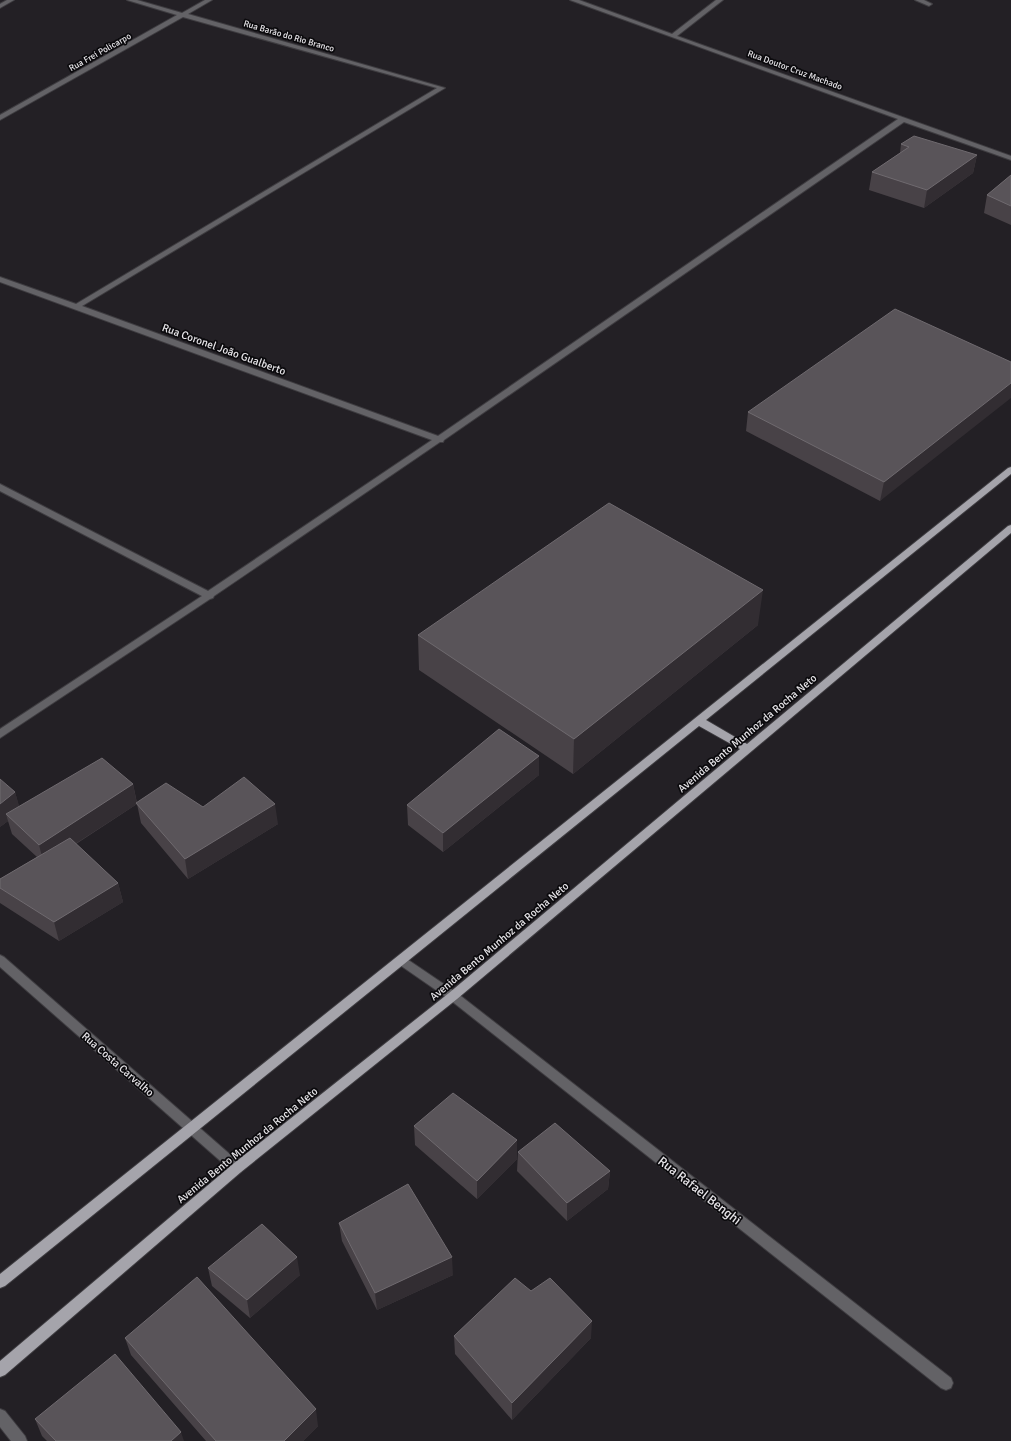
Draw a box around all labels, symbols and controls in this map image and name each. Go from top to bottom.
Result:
street label: Rua Barão do Rio Branco [242,18,336,55]
street label: Rua Frei Policarpo [67,31,134,74]
street label: Rua Doutor Cruz Machado [746,48,844,93]
street label: Rua Coronel João Gualberto [160,321,288,378]
street label: Avenida Bento Munhoz da Rocha Neto [675,671,820,795]
street label: Avenida Bento Munhoz da Rocha Neto [427,879,572,1003]
street label: Rua Costa Carvalho [79,1030,157,1099]
street label: Avenida Bento Munhoz da Rocha Neto [174,1084,320,1206]
street label: Rua Rafael Benghi [655,1153,744,1228]

